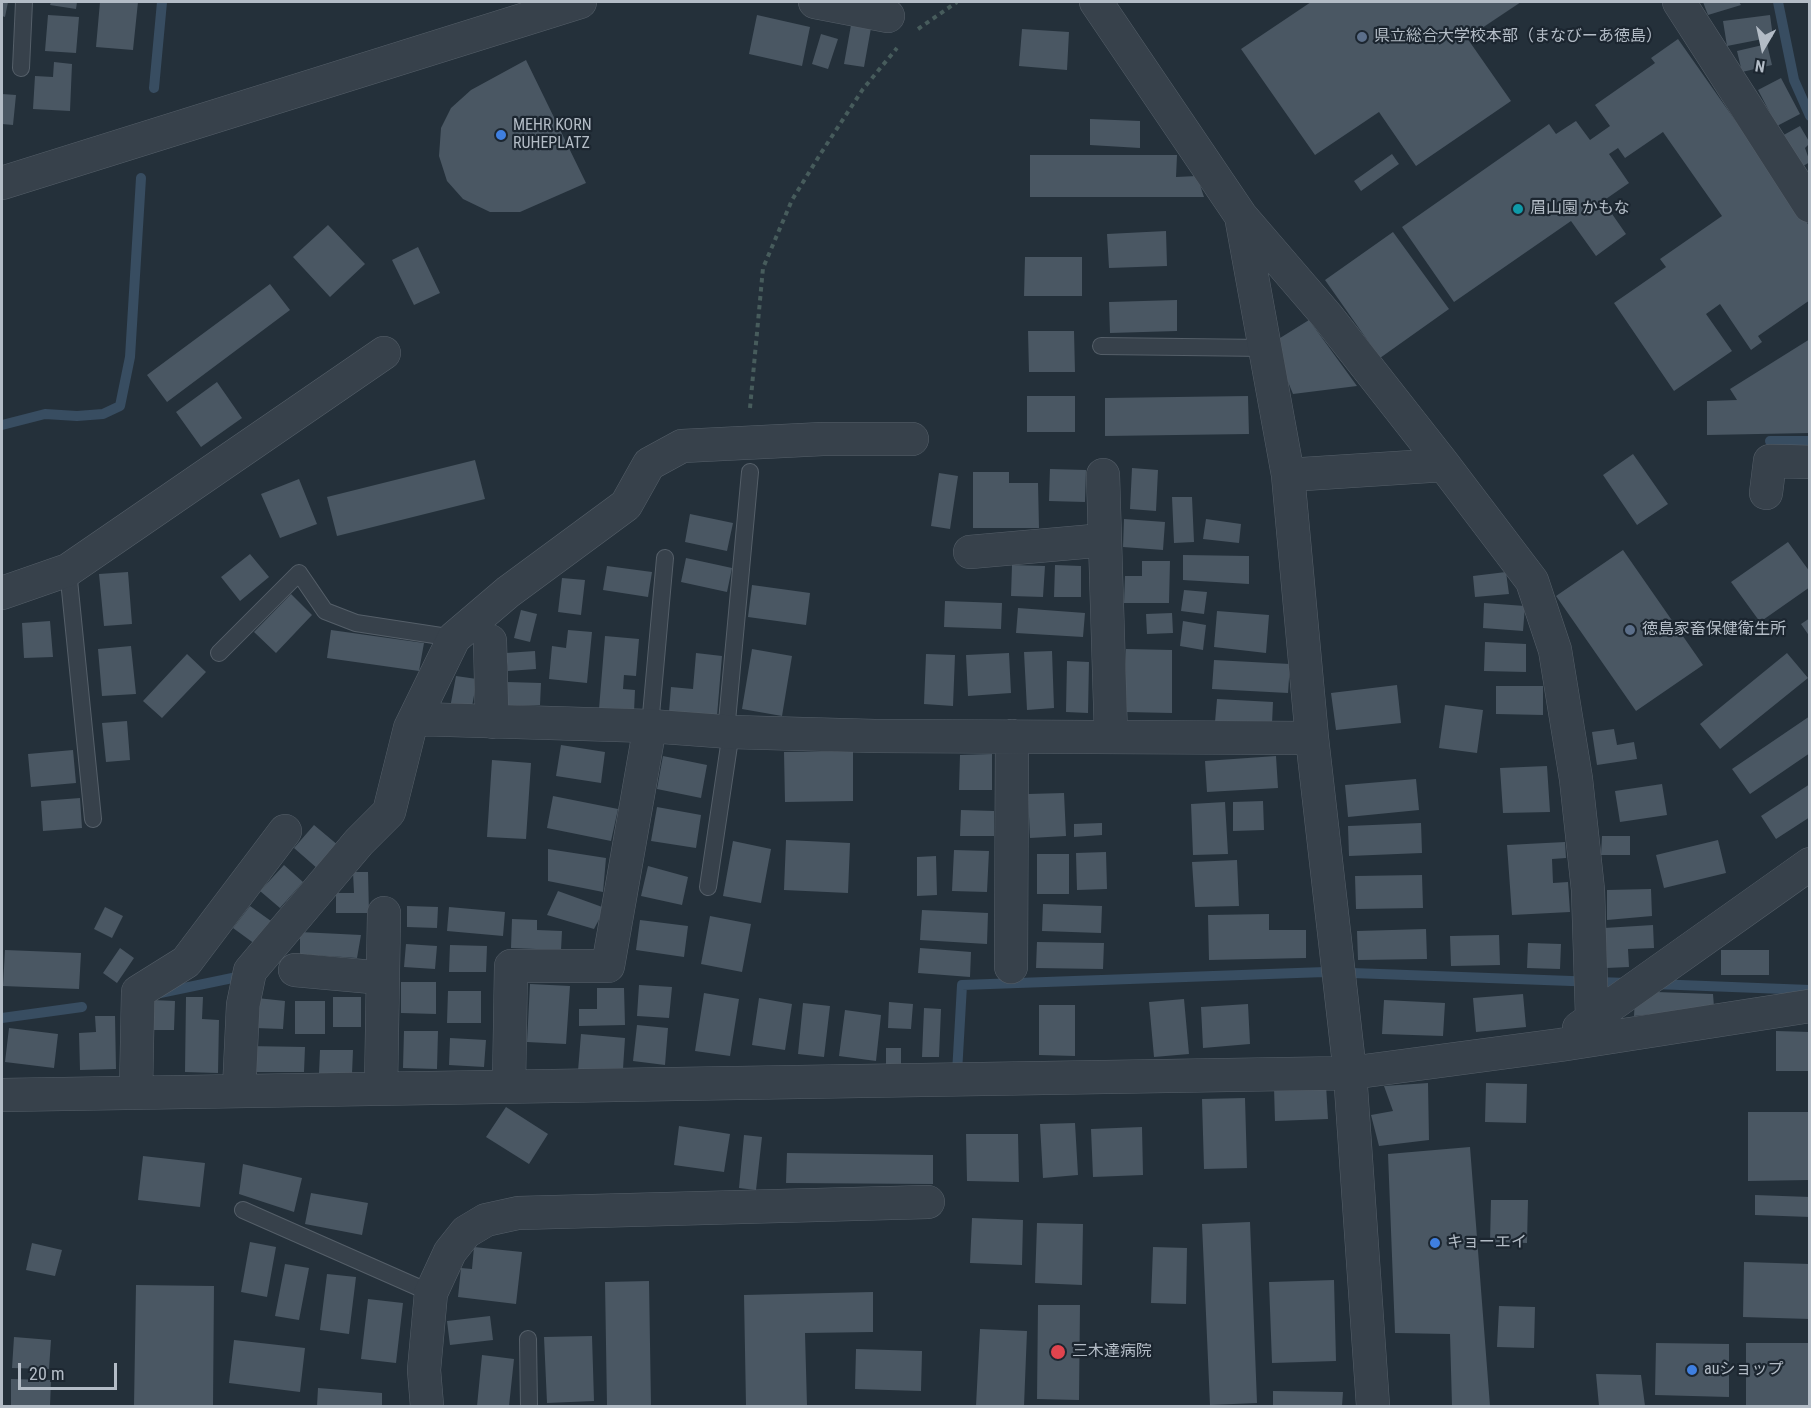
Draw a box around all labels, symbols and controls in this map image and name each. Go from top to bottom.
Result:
north arrow [1733,18,1793,78]
place label: 県立総合大学校本部（まなびーあ徳島） [1374,27,1662,47]
marker: 県立総合大学校本部（まなびーあ徳島） [1355,30,1369,44]
text: N [1754,56,1766,76]
place label: MEHR KORN RUHEPLATZ [513,116,592,154]
marker: MEHR KORN RUHEPLATZ [494,128,508,142]
place label: 眉山園 かもな [1530,199,1630,219]
marker: 眉山園 かもな [1511,202,1525,216]
place label: 徳島家畜保健衛生所 [1642,620,1786,640]
marker: 徳島家畜保健衛生所 [1623,623,1637,637]
place label: キョーエイ [1447,1233,1527,1253]
marker: キョーエイ [1428,1236,1442,1250]
place label: 三木達病院 [1072,1342,1152,1362]
marker: 三木達病院 [1049,1343,1067,1361]
scale bar [21,1351,120,1389]
place label: auショップ [1704,1360,1783,1380]
text: 20 m [29,1363,64,1384]
marker: auショップ [1685,1363,1699,1377]

